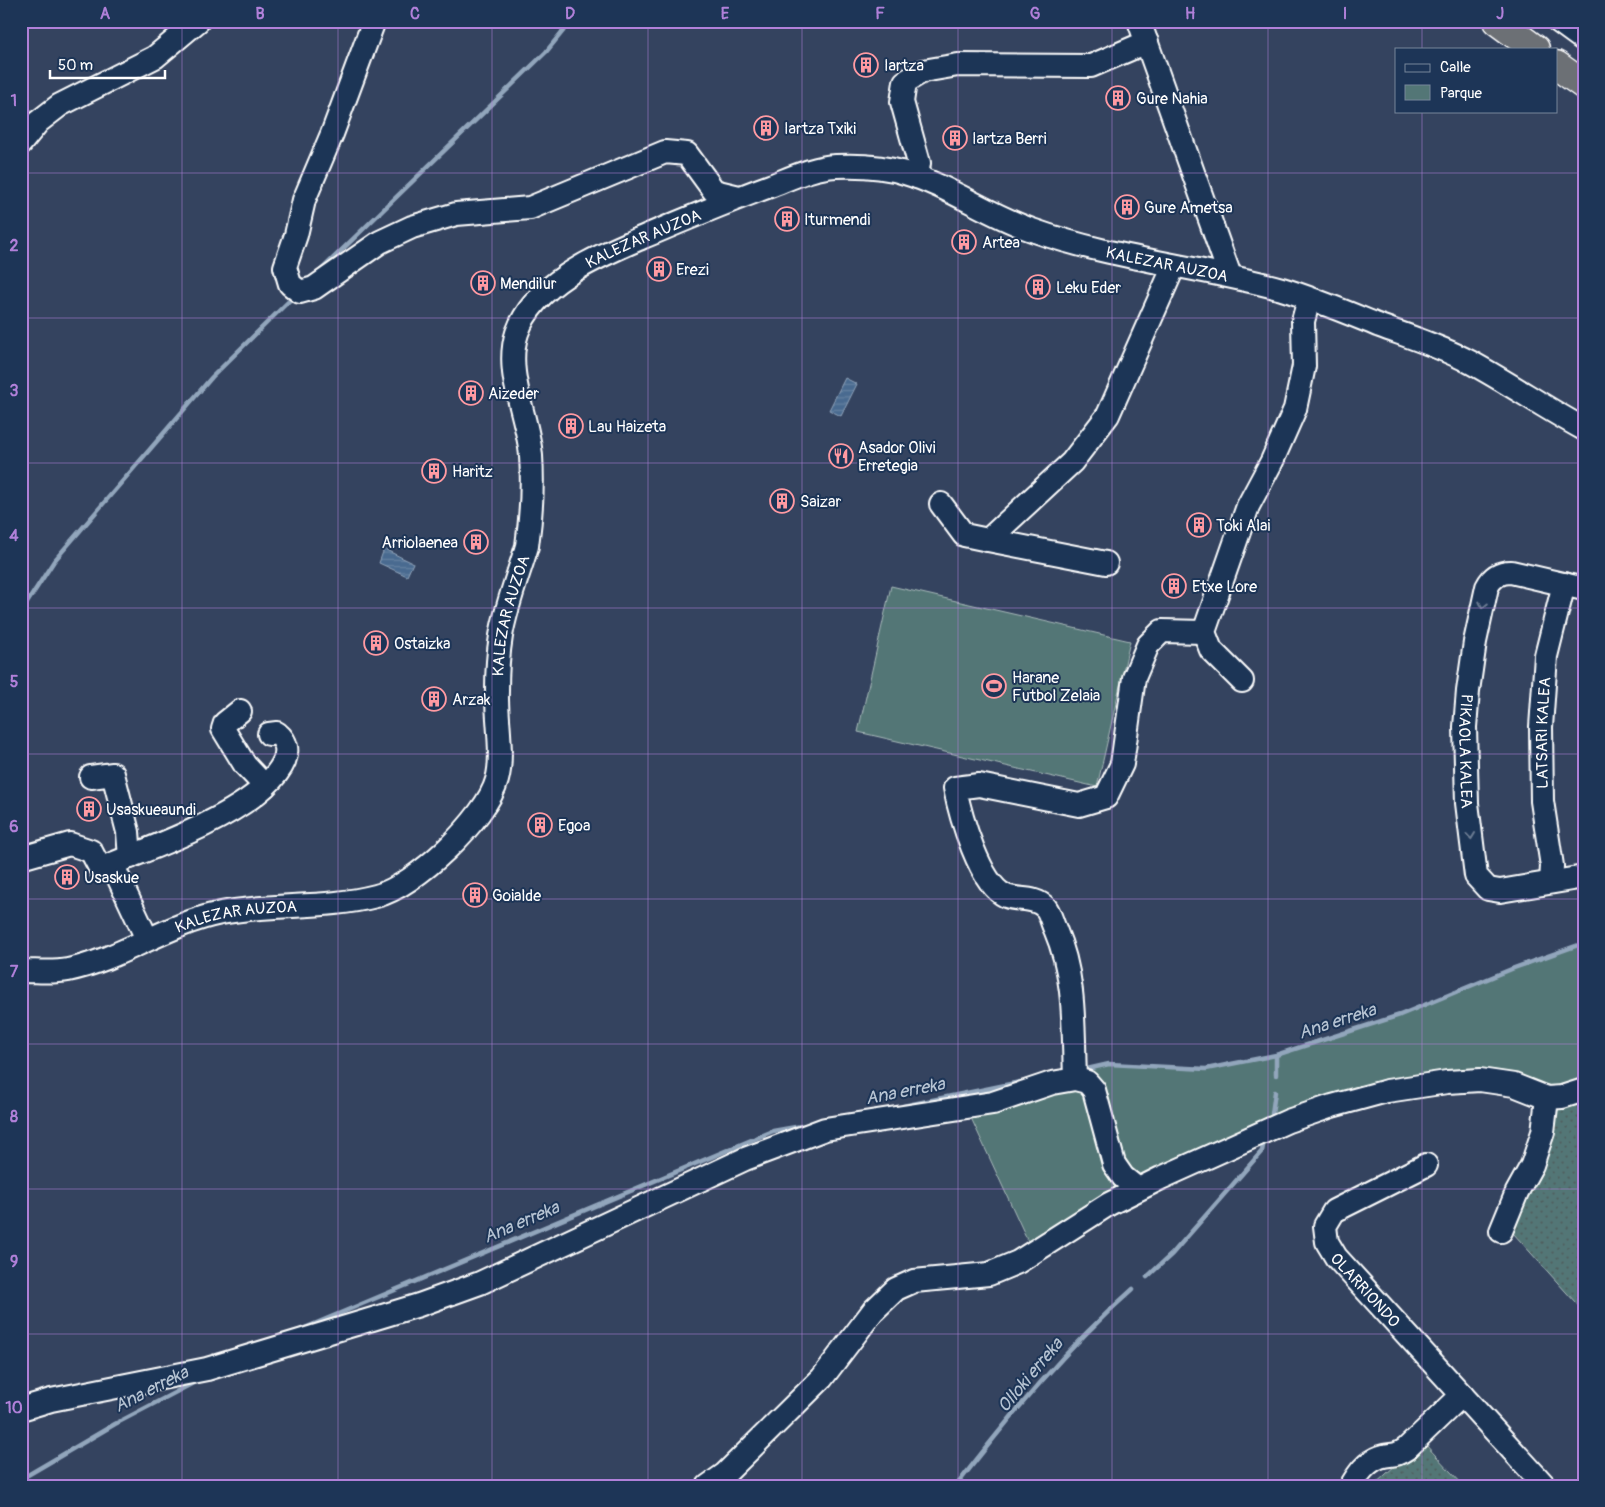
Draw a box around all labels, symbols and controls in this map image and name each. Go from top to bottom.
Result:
text: A [100,4,111,24]
text: B [255,4,265,24]
text: C [410,4,420,24]
text: D [565,4,575,24]
text: E [721,4,730,24]
text: F [875,4,885,24]
text: G [1030,4,1041,24]
text: H [1185,4,1195,24]
text: I [1343,4,1347,24]
text: J [1496,4,1504,24]
scale bar [50,48,165,80]
legend [1395,48,1558,112]
building icon: Iartza [853,52,879,78]
text: 50 m [58,56,93,75]
place label: Iartza [884,56,924,76]
text: Calle [1440,58,1471,77]
text: Parque [1440,84,1483,103]
building icon: Gure Nahia [1105,85,1131,111]
place label: Gure Nahia [1136,89,1208,109]
text: 1 [11,91,17,111]
building icon: Iartza Txiki [753,115,779,141]
place label: Iartza Txiki [784,119,856,139]
building icon: Iartza Berri [942,125,968,151]
place label: Iartza Berri [972,129,1047,149]
building icon: Gure Ametsa [1114,194,1140,220]
place label: Gure Ametsa [1144,198,1233,218]
street label: KALEZAR AUZOA [582,205,704,273]
building icon: Iturmendi [774,206,800,232]
place label: Iturmendi [804,210,870,230]
building icon: Artea [951,229,977,255]
place label: Artea [982,233,1020,253]
text: 2 [10,236,19,256]
street label: KALEZAR AUZOA [1104,242,1230,287]
building icon: Erezi [646,256,672,282]
place label: Erezi [676,260,709,280]
building icon: Mendilur [470,270,496,296]
place label: Mendilur [500,274,557,294]
building icon: Leku Eder [1025,274,1051,300]
place label: Leku Eder [1056,278,1121,298]
building icon: Aizeder [458,380,484,406]
text: 3 [10,381,19,401]
place label: Aizeder [488,384,539,404]
building icon: Lau Haizeta [558,413,584,439]
place label: Lau Haizeta [588,417,666,437]
place label: Asador Olivi Erretegia [858,438,936,476]
restaurant icon: Asador Olivi Erretegia [828,443,854,469]
building icon: Haritz [421,458,447,484]
place label: Haritz [452,462,493,482]
building icon: Saizar [769,488,795,514]
place label: Saizar [800,492,841,512]
building icon: Toki Alai [1186,512,1212,538]
place label: Toki Alai [1216,516,1270,536]
text: 4 [9,526,19,546]
building icon: Arriolaenea [463,529,489,555]
place label: Arriolaenea [382,533,458,553]
street label: KALEZAR AUZOA [488,553,535,677]
building icon: Etxe Lore [1161,573,1187,599]
place label: Etxe Lore [1192,577,1257,597]
one-way arrow [1478,601,1489,610]
building icon: Ostaizka [363,630,389,656]
place label: Ostaizka [394,634,451,654]
place label: Harane Futbol Zelaia [1012,668,1100,706]
text: 5 [10,672,19,692]
sports icon: Harane Futbol Zelaia [981,673,1007,699]
street label: LATSARI KALEA [1532,676,1555,789]
building icon: Arzak [421,686,447,712]
place label: Arzak [452,690,491,710]
street label: PIKAOLA KALEA [1454,693,1477,810]
building icon: Usaskueaundi [76,796,102,822]
place label: Usaskueaundi [106,800,196,820]
building icon: Egoa [527,812,553,838]
place label: Egoa [558,816,590,836]
text: 6 [9,817,19,837]
one-way arrow [1465,832,1476,840]
building icon: Usaskue [54,864,80,890]
place label: Usaskue [84,868,139,888]
building icon: Goialde [462,882,488,908]
place label: Goialde [492,886,541,906]
street label: KALEZAR AUZOA [172,897,297,938]
text: 7 [10,962,19,982]
water label: Ana erreka [1295,998,1380,1045]
water label: Ana erreka [864,1072,948,1110]
text: 8 [10,1107,18,1127]
water label: Ana erreka [480,1196,564,1249]
street label: OLARRIONDO [1326,1249,1404,1332]
text: 9 [10,1252,18,1272]
water label: Olloki erreka [993,1332,1069,1417]
water label: Ana erreka [110,1360,194,1418]
text: 10 [5,1398,23,1418]

